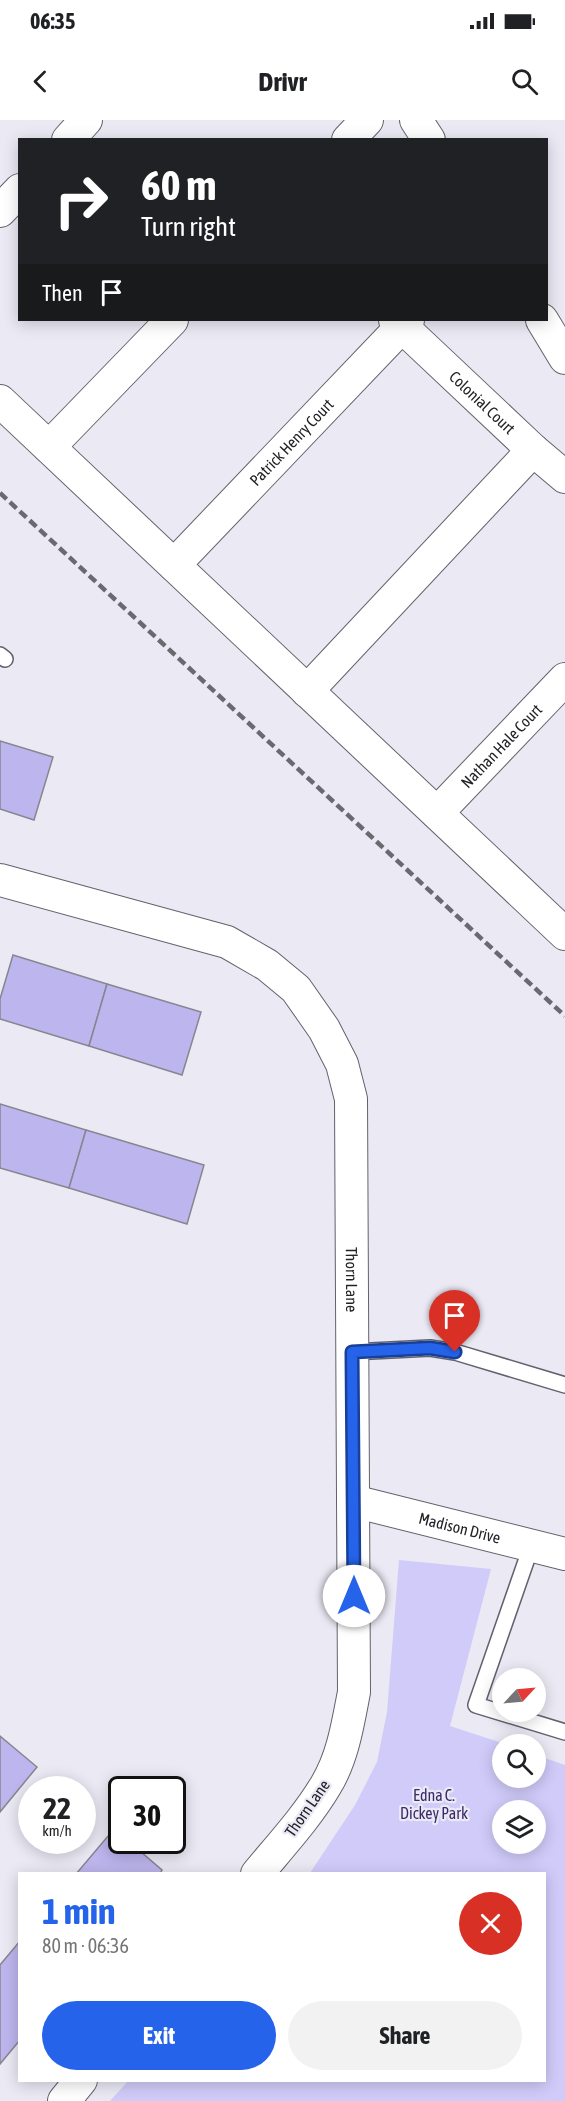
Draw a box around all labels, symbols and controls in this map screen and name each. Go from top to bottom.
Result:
text: 06:35 [30,8,75,34]
icon: back [24,65,57,98]
icon: search [508,65,541,98]
text: Drivr [258,66,307,97]
text: 60 m [141,161,216,209]
icon: right [42,162,120,240]
text: Turn right [141,211,236,242]
icon: arrive [95,276,128,309]
text: Then [42,280,83,306]
street label: Colonial Court [446,367,519,438]
street label: Patrick Henry Court [246,395,337,489]
street label: Nathan Hale Court [457,700,546,791]
street label: Thorn Lane [343,1247,361,1312]
pin [429,1290,480,1352]
icon: arrive [438,1299,471,1332]
street label: Madison Drive [417,1509,503,1547]
position arrow [322,1564,386,1628]
north arrow [492,1668,546,1722]
map controls [492,1668,546,1854]
button: search [492,1734,546,1788]
speed limit sign: 30 [108,1776,186,1854]
street label: Thorn Lane [281,1776,333,1840]
park label: Edna C. Dickey Park [400,1786,468,1823]
text: 22 [43,1791,71,1825]
button: layers [492,1800,546,1854]
text: km/h [42,1822,72,1839]
text: 1 min [42,1890,116,1932]
button: close [459,1892,522,1955]
text: 80 m · 06:36 [42,1934,129,1957]
button: Exit [42,2001,276,2070]
button: Share [288,2001,522,2070]

